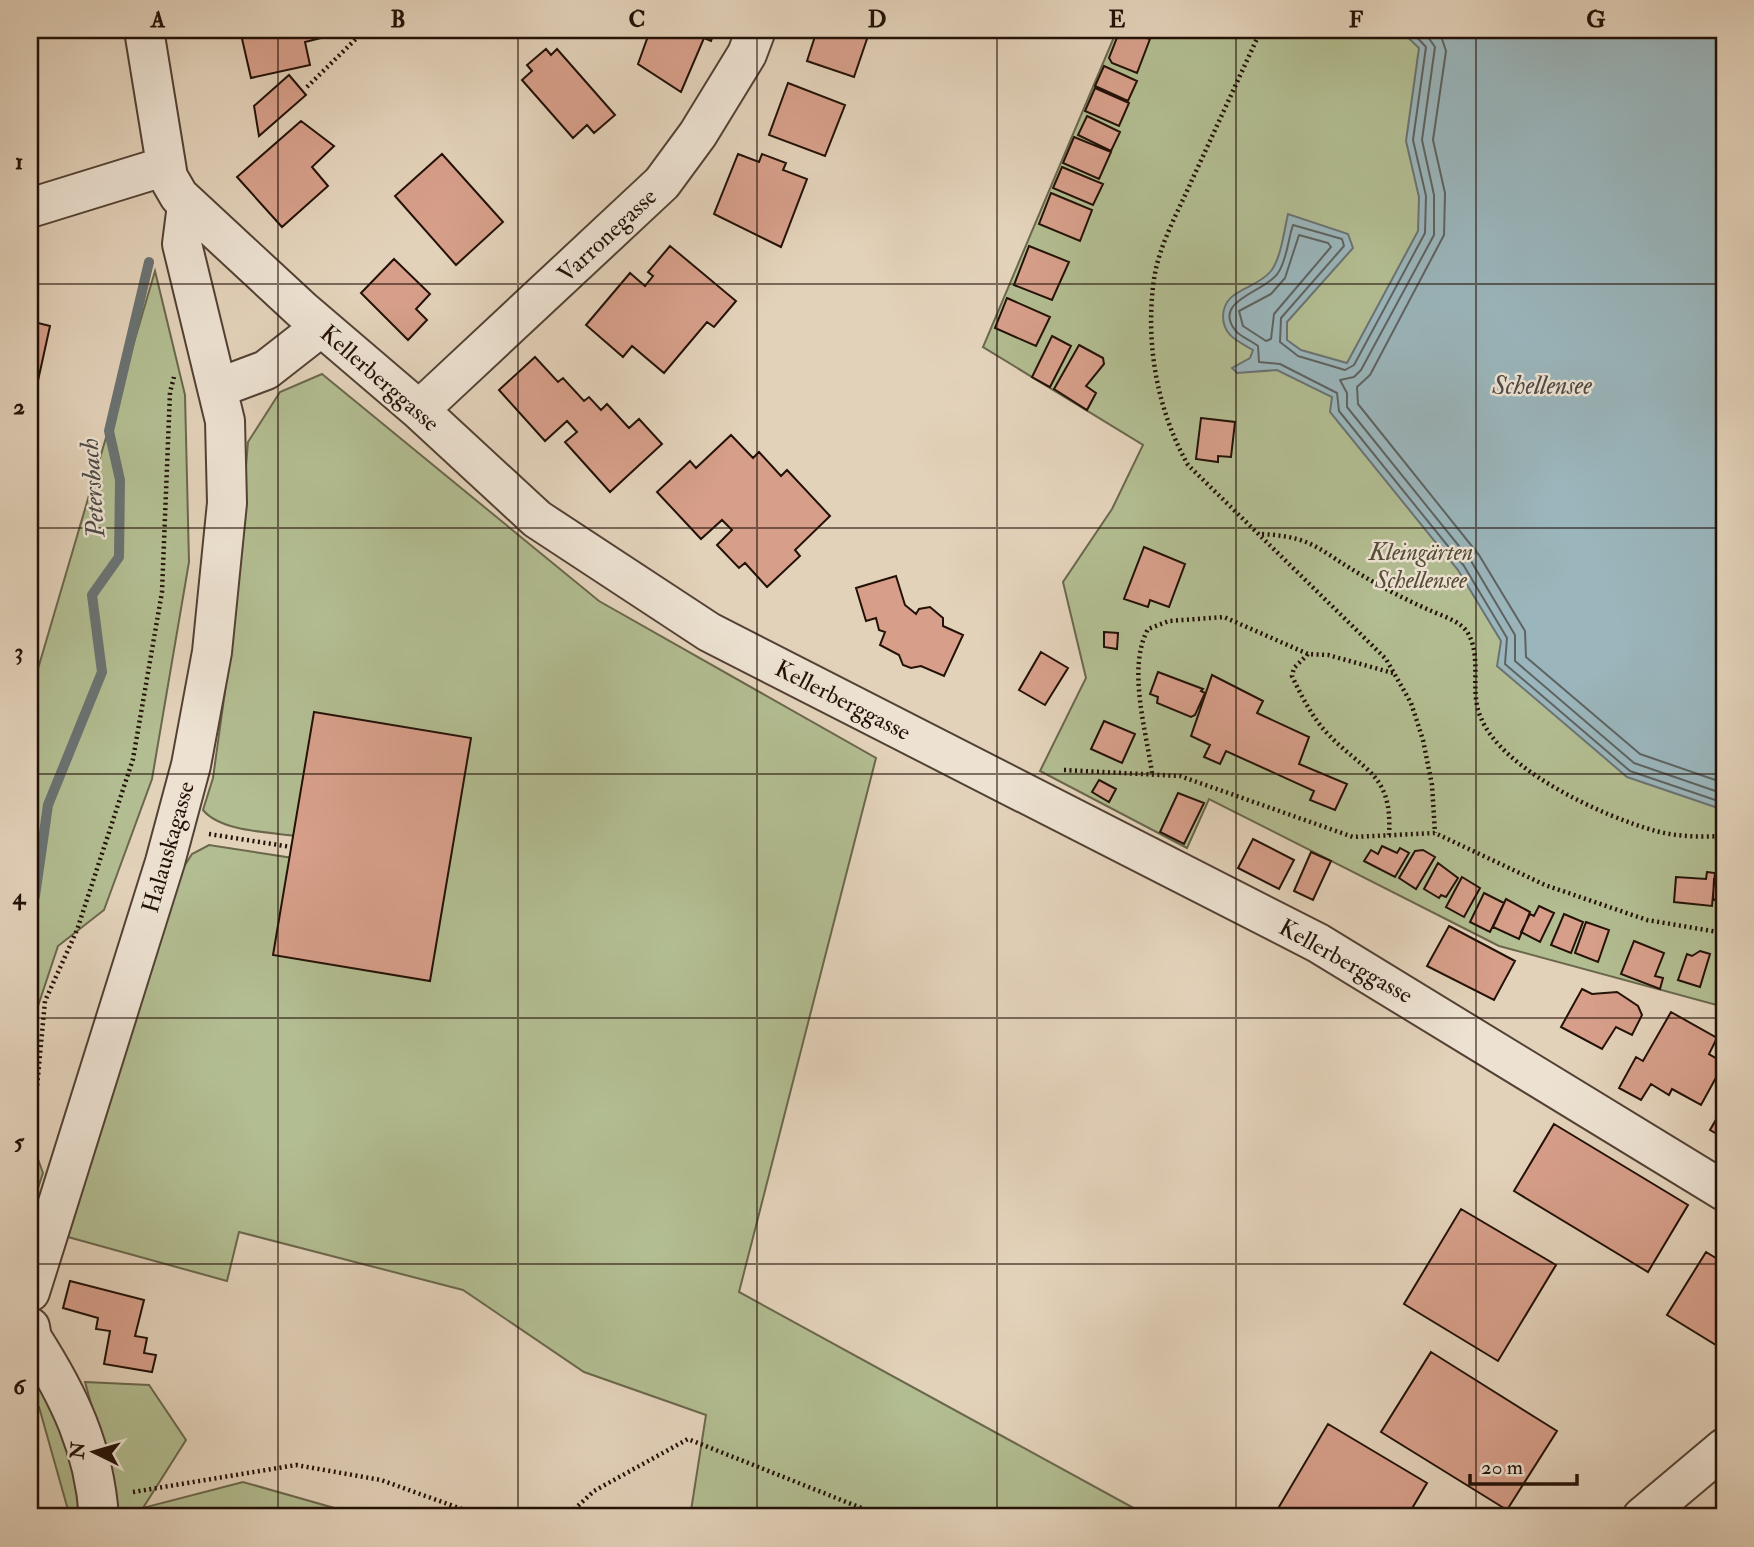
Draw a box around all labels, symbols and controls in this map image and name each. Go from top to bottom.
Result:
text: A [150,5,166,34]
text: B [390,5,406,34]
text: C [629,5,645,34]
text: D [868,5,886,34]
text: E [1109,5,1126,34]
text: F [1349,5,1364,34]
text: G [1586,5,1606,34]
text: 1 [15,147,23,176]
street label: Varronegasse [551,181,664,289]
street label: Kellerberggasse [314,318,446,439]
water label: Schellensee [1491,370,1592,402]
text: 2 [13,392,25,421]
water label: Petersbach [74,437,113,540]
park label: Kleingärten Schellensee [1368,537,1473,596]
text: 3 [15,637,23,666]
street label: Kellerberggasse [770,653,916,748]
street label: Halauskagasse [135,778,202,917]
text: 4 [12,882,27,911]
street label: Kellerberggasse [1273,912,1418,1011]
text: 5 [14,1127,25,1156]
text: 6 [13,1372,27,1401]
north arrow [60,1418,130,1488]
text: N [65,1440,91,1461]
scale bar [1470,1442,1577,1486]
text: 20 m [1481,1454,1523,1481]

